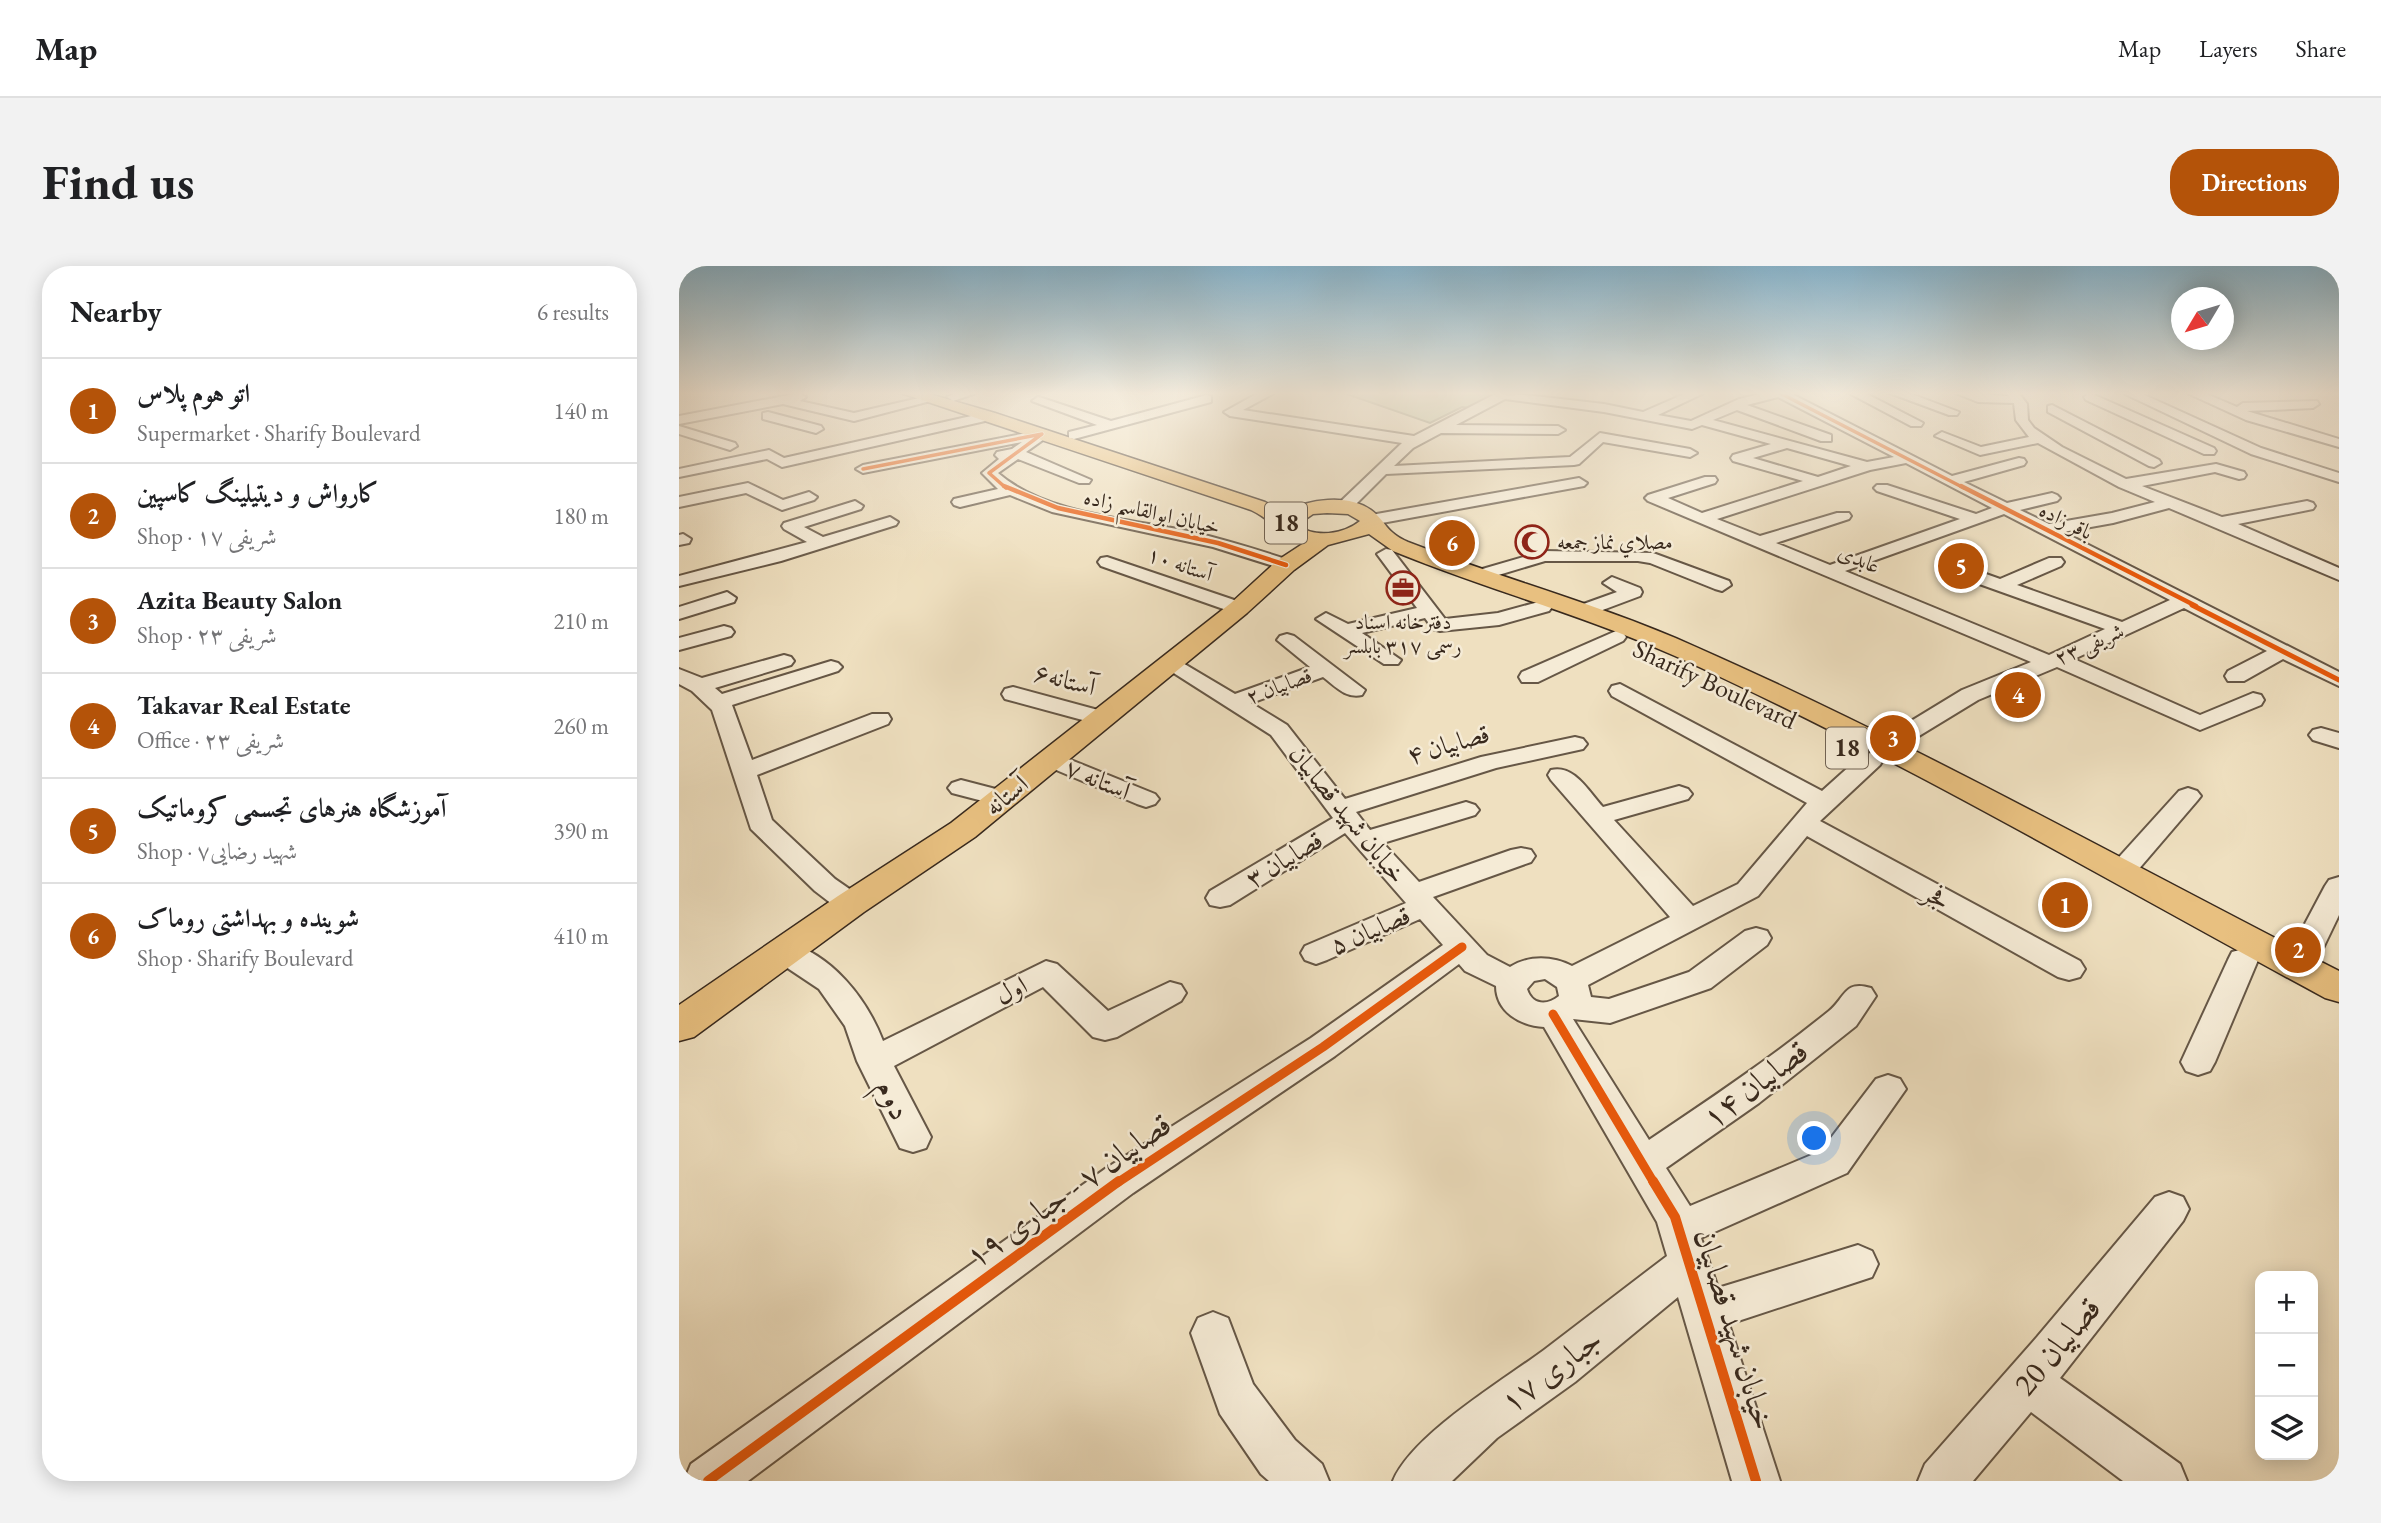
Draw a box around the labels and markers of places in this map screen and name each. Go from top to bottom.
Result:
pin: 6 [1429,517,1475,569]
mosque icon: مصلاي نماز جمعه [1513,523,1551,561]
place label: مصلاي نماز جمعه [1557,528,1673,558]
pin: 5 [1938,540,1984,592]
office icon: دفترخانه اسناد رسمی ۳۱۷ بابلسر [1384,569,1422,607]
place label: دفترخانه اسناد رسمی ۳۱۷ بابلسر [1342,608,1462,660]
pin: 4 [1995,669,2041,721]
pin: 3 [1870,712,1916,764]
pin: 1 [2042,879,2088,931]
pin: 2 [2275,924,2321,976]

